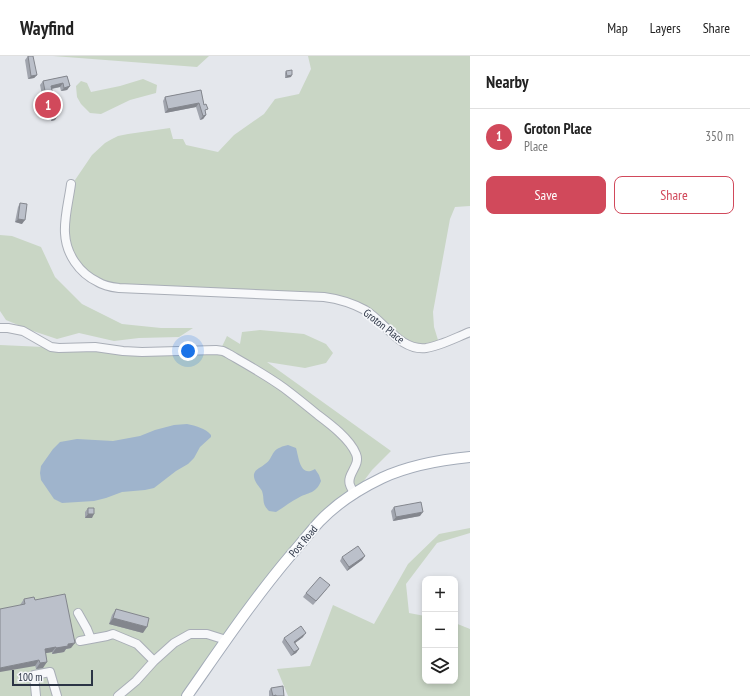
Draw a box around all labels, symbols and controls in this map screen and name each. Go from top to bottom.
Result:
text: Wayfind [20,16,74,40]
text: Map [607,19,628,37]
text: Layers [650,19,681,37]
text: Share [703,19,730,37]
text: Nearby [486,71,529,93]
pin: 1 [35,90,61,120]
text: Groton Place [524,119,592,138]
text: 1 [496,128,502,145]
text: 350 m [705,128,734,145]
text: Place [524,138,548,155]
button: Save [486,176,606,214]
button: Share [614,176,734,214]
street label: Groton Place [361,306,408,347]
your location [178,341,198,361]
street label: Post Road [286,522,320,560]
map controls [422,576,458,684]
button: + [422,576,458,612]
button: − [422,612,458,648]
button: layers [422,648,458,684]
scale bar [12,668,93,687]
text: 100 m [18,670,42,684]

